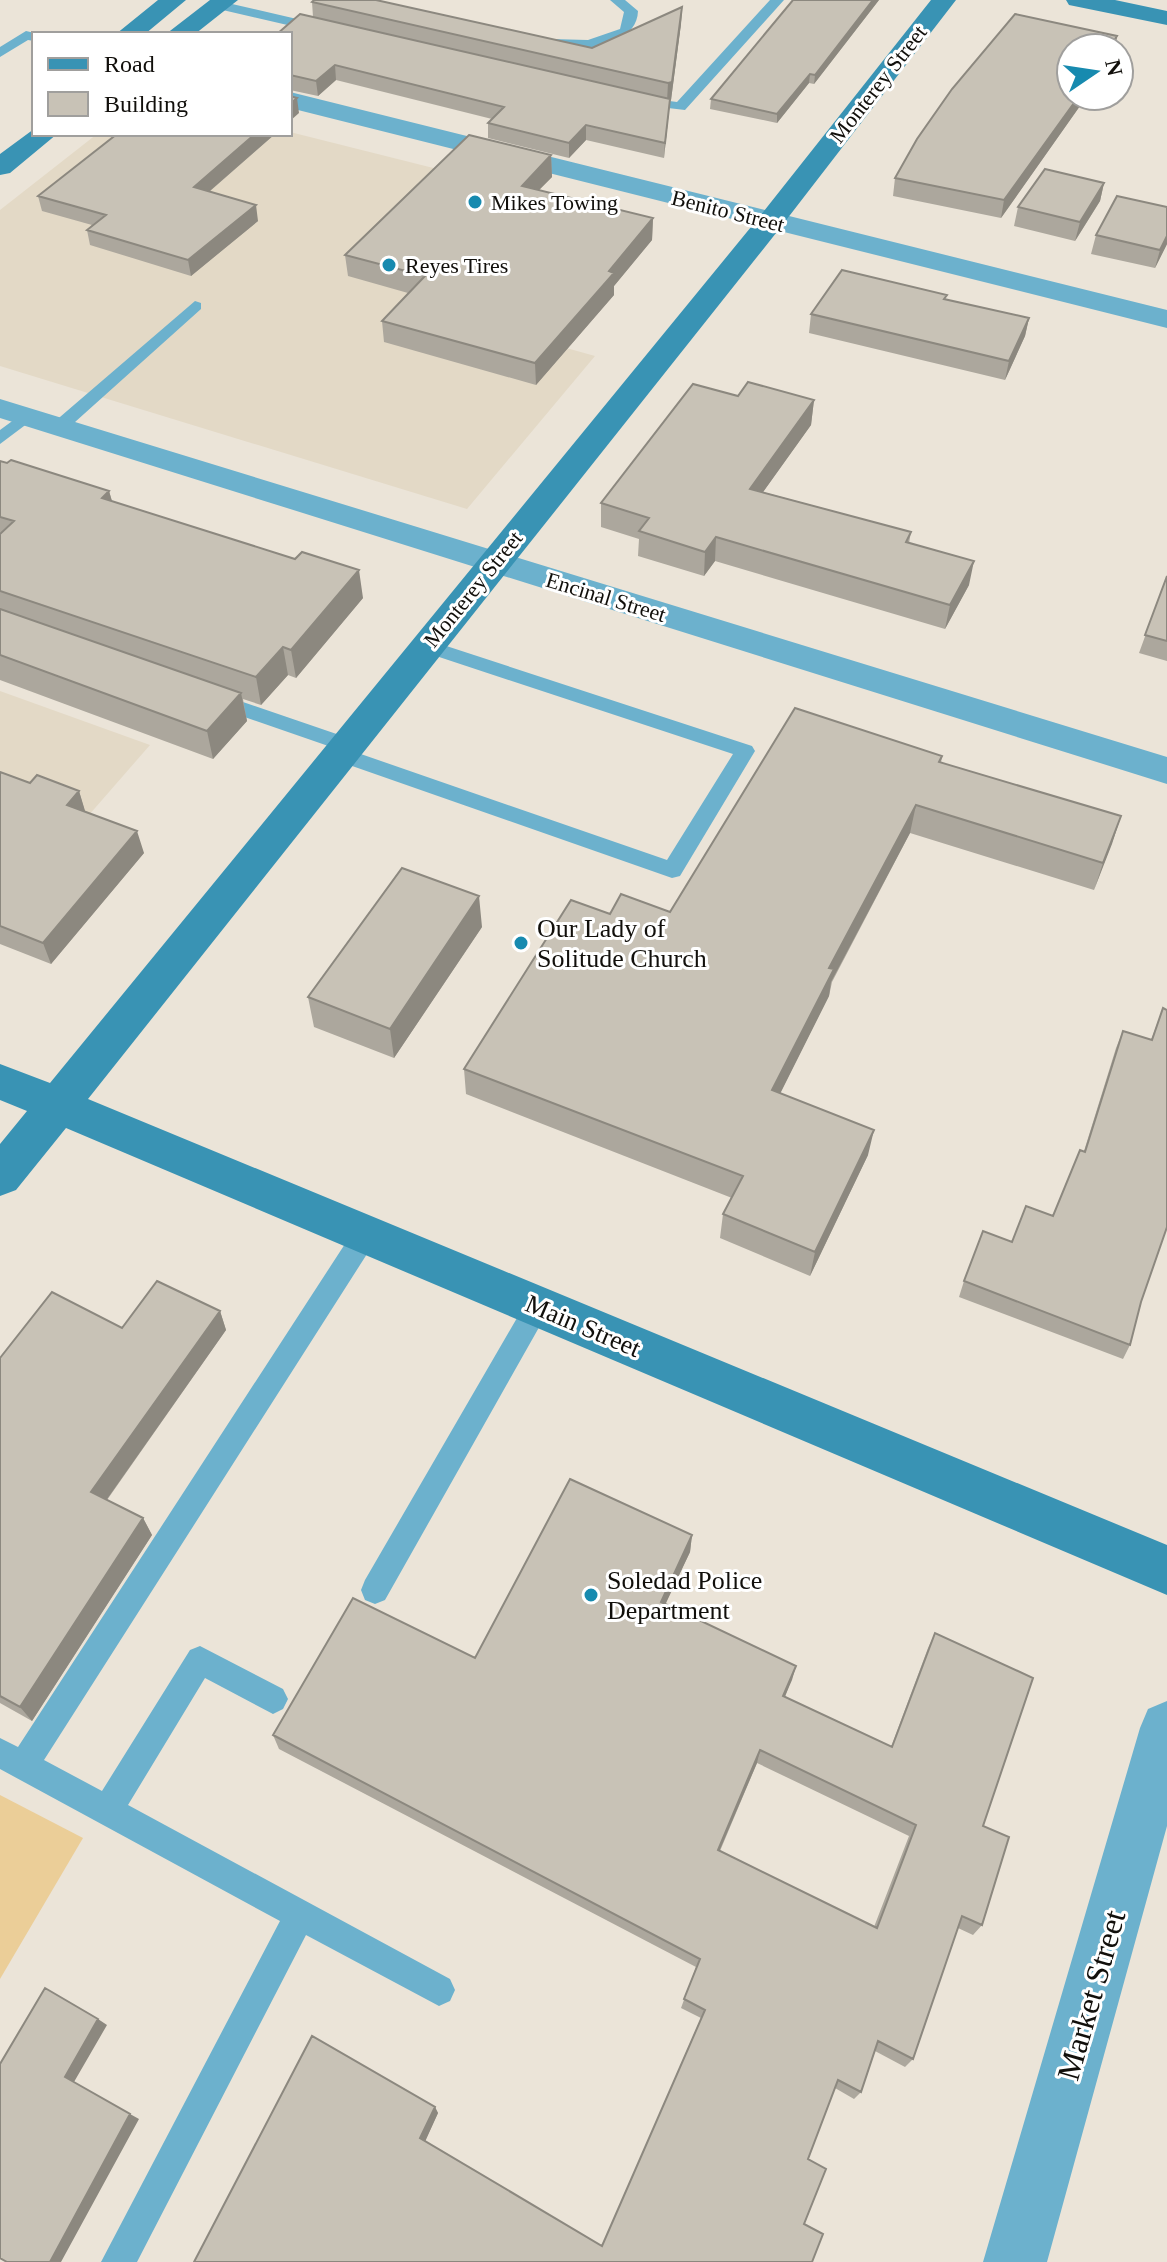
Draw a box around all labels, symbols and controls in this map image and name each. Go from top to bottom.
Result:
street label: Monterey Street [824,20,932,148]
legend [32,32,292,136]
north arrow [1055,32,1135,112]
text: Road [104,51,155,77]
text: N [1100,57,1128,78]
text: Building [104,91,188,117]
street label: Benito Street [669,185,787,237]
place label: Mikes Towing [491,190,618,215]
marker: Mikes Towing [466,193,484,211]
place label: Reyes Tires [405,253,508,278]
marker: Reyes Tires [380,256,398,274]
street label: Monterey Street [418,526,528,652]
street label: Encinal Street [543,567,669,627]
place label: Our Lady of Solitude Church [537,914,707,973]
marker: Our Lady of Solitude Church [512,934,530,952]
street label: Main Street [521,1289,646,1363]
place label: Soledad Police Department [607,1566,762,1625]
marker: Soledad Police Department [582,1586,600,1604]
street label: Market Street [1050,1906,1132,2084]

